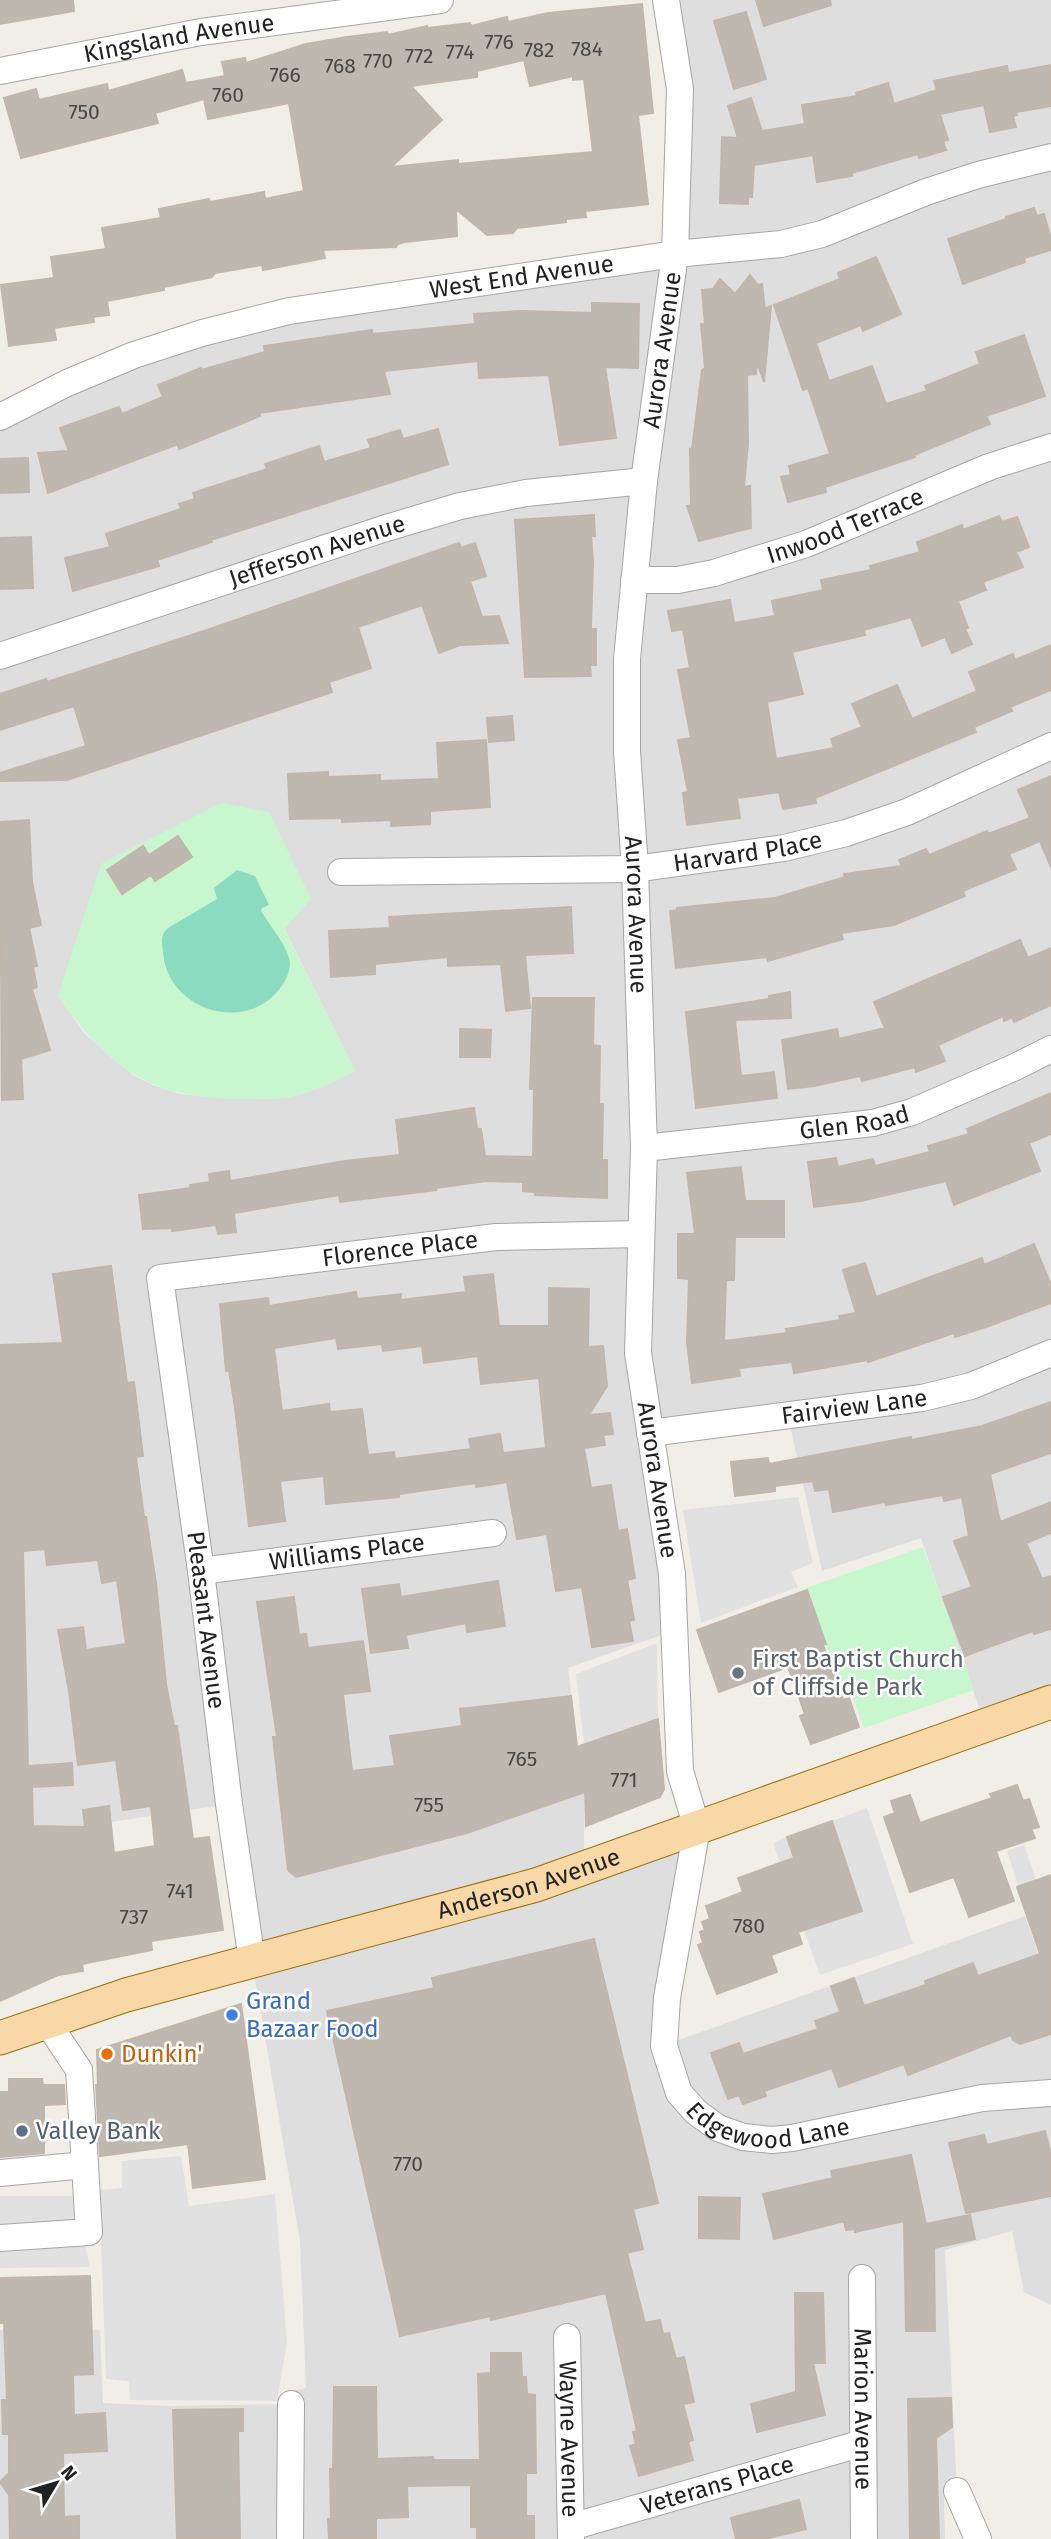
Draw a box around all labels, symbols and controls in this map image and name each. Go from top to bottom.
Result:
street label: Kingsland Avenue [81,8,276,68]
house number: 776 [484,29,514,55]
house number: 784 [571,36,603,62]
house number: 782 [524,37,554,63]
house number: 774 [446,39,474,65]
house number: 772 [405,43,433,69]
house number: 770 [363,48,393,74]
house number: 768 [324,53,356,79]
house number: 766 [269,62,301,88]
house number: 760 [212,82,244,108]
house number: 750 [68,99,100,125]
street label: West End Avenue [427,249,616,304]
street label: Aurora Avenue [637,270,687,430]
street label: Inwood Terrace [763,482,928,569]
street label: Jefferson Avenue [225,509,408,593]
street label: Harvard Place [672,825,825,877]
street label: Aurora Avenue [619,835,653,994]
street label: Glen Road [798,1099,913,1145]
street label: Florence Place [321,1225,479,1272]
street label: Fairview Lane [780,1383,929,1430]
street label: Aurora Avenue [632,1400,683,1560]
street label: Williams Place [267,1528,426,1576]
street label: Pleasant Avenue [181,1529,231,1711]
place label: First Baptist Church of Cliffside Park [752,1645,964,1701]
marker: First Baptist Church of Cliffside Park [730,1665,746,1681]
house number: 765 [507,1746,537,1772]
house number: 771 [610,1767,638,1793]
house number: 755 [414,1792,444,1818]
street label: Anderson Avenue [434,1842,624,1925]
house number: 741 [166,1878,194,1904]
house number: 737 [120,1904,148,1930]
house number: 780 [733,1913,765,1939]
place label: Grand Bazaar Food [246,1987,379,2043]
marker: Grand Bazaar Food [224,2007,240,2023]
place label: Dunkin' [121,2040,203,2068]
marker: Dunkin' [99,2046,115,2062]
street label: Edgewood Lane [680,2096,852,2155]
place label: Valley Bank [36,2117,161,2145]
marker: Valley Bank [14,2123,30,2139]
house number: 770 [393,2151,423,2177]
street label: Marion Avenue [848,2328,878,2490]
street label: Wayne Avenue [553,2360,585,2518]
north arrow [21,2448,91,2518]
street label: Veterans Place [637,2450,797,2520]
text: N [56,2461,82,2485]

